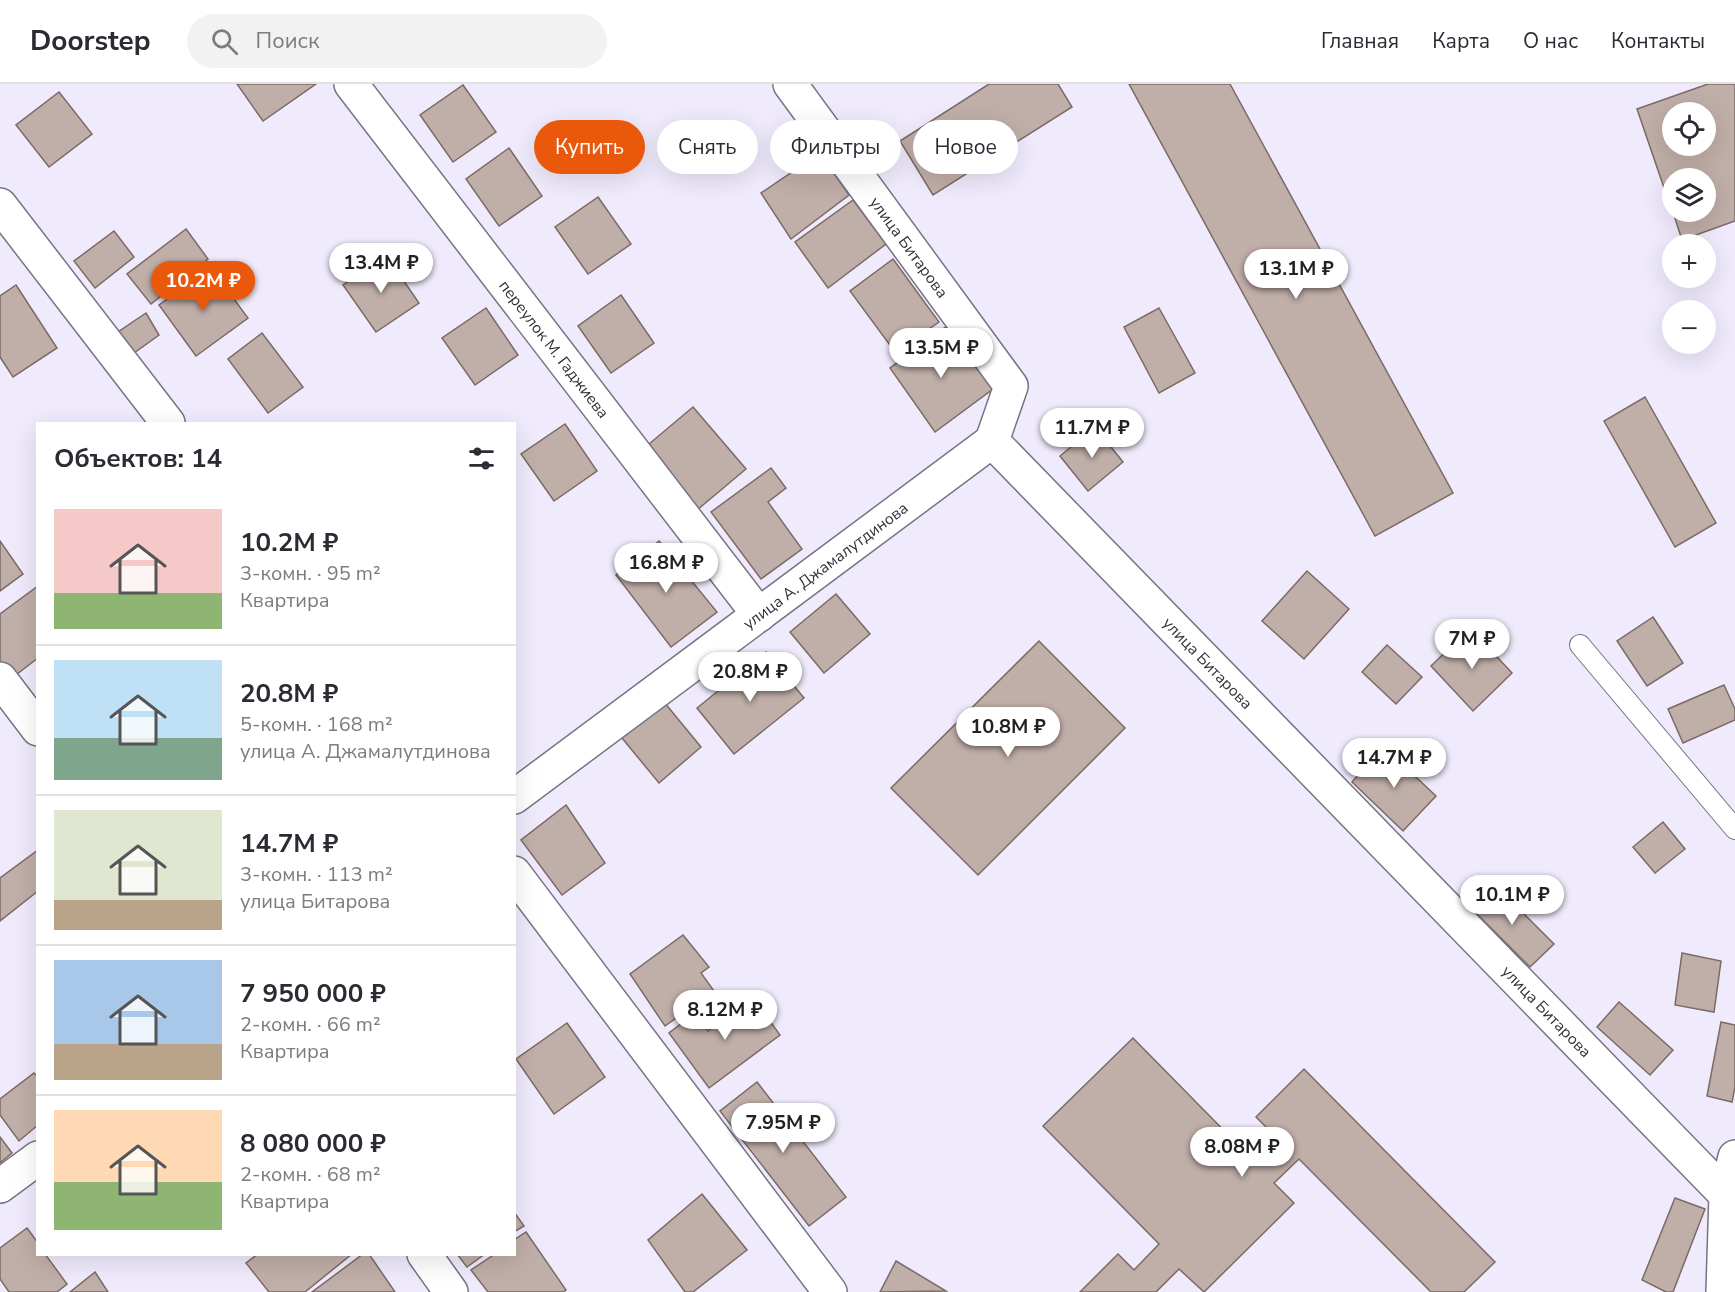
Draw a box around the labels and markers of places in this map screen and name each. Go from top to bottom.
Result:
pin: 13.4M ₽ [326,243,436,294]
pin: 13.1M ₽ [1241,249,1351,300]
pin: 10.2M ₽ [148,261,258,312]
pin: 13.5M ₽ [886,328,996,379]
pin: 11.7M ₽ [1037,408,1147,459]
pin: 16.8M ₽ [611,543,721,594]
pin: 7M ₽ [1436,619,1508,670]
pin: 20.8M ₽ [695,652,805,703]
pin: 10.8M ₽ [953,707,1063,758]
pin: 14.7M ₽ [1339,738,1449,789]
pin: 10.1M ₽ [1457,875,1567,926]
pin: 8.12M ₽ [670,990,780,1041]
pin: 7.95M ₽ [728,1103,838,1154]
pin: 8.08M ₽ [1187,1127,1297,1178]

